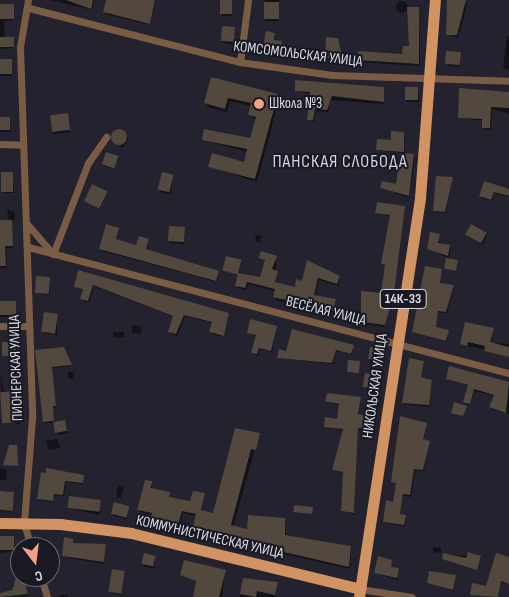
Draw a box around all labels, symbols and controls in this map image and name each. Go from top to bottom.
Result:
street label: КОМСОМОЛЬСКАЯ УЛИЦА [232,37,364,71]
place label: Школа №3 [269,95,322,113]
marker: Школа №3 [253,98,265,110]
district label: ПАНСКАЯ СЛОБОДА [271,151,409,173]
road number: 14К-33 [379,288,427,310]
street label: ВЕСЁЛАЯ УЛИЦА [284,292,368,330]
street label: ПИОНЕРСКАЯ УЛИЦА [5,315,27,421]
street label: НИКОЛЬСКАЯ УЛИЦА [359,333,391,439]
street label: КОММУНИСТИЧЕСКАЯ УЛИЦА [134,511,286,563]
north arrow [10,537,60,587]
text: С [33,567,44,585]

